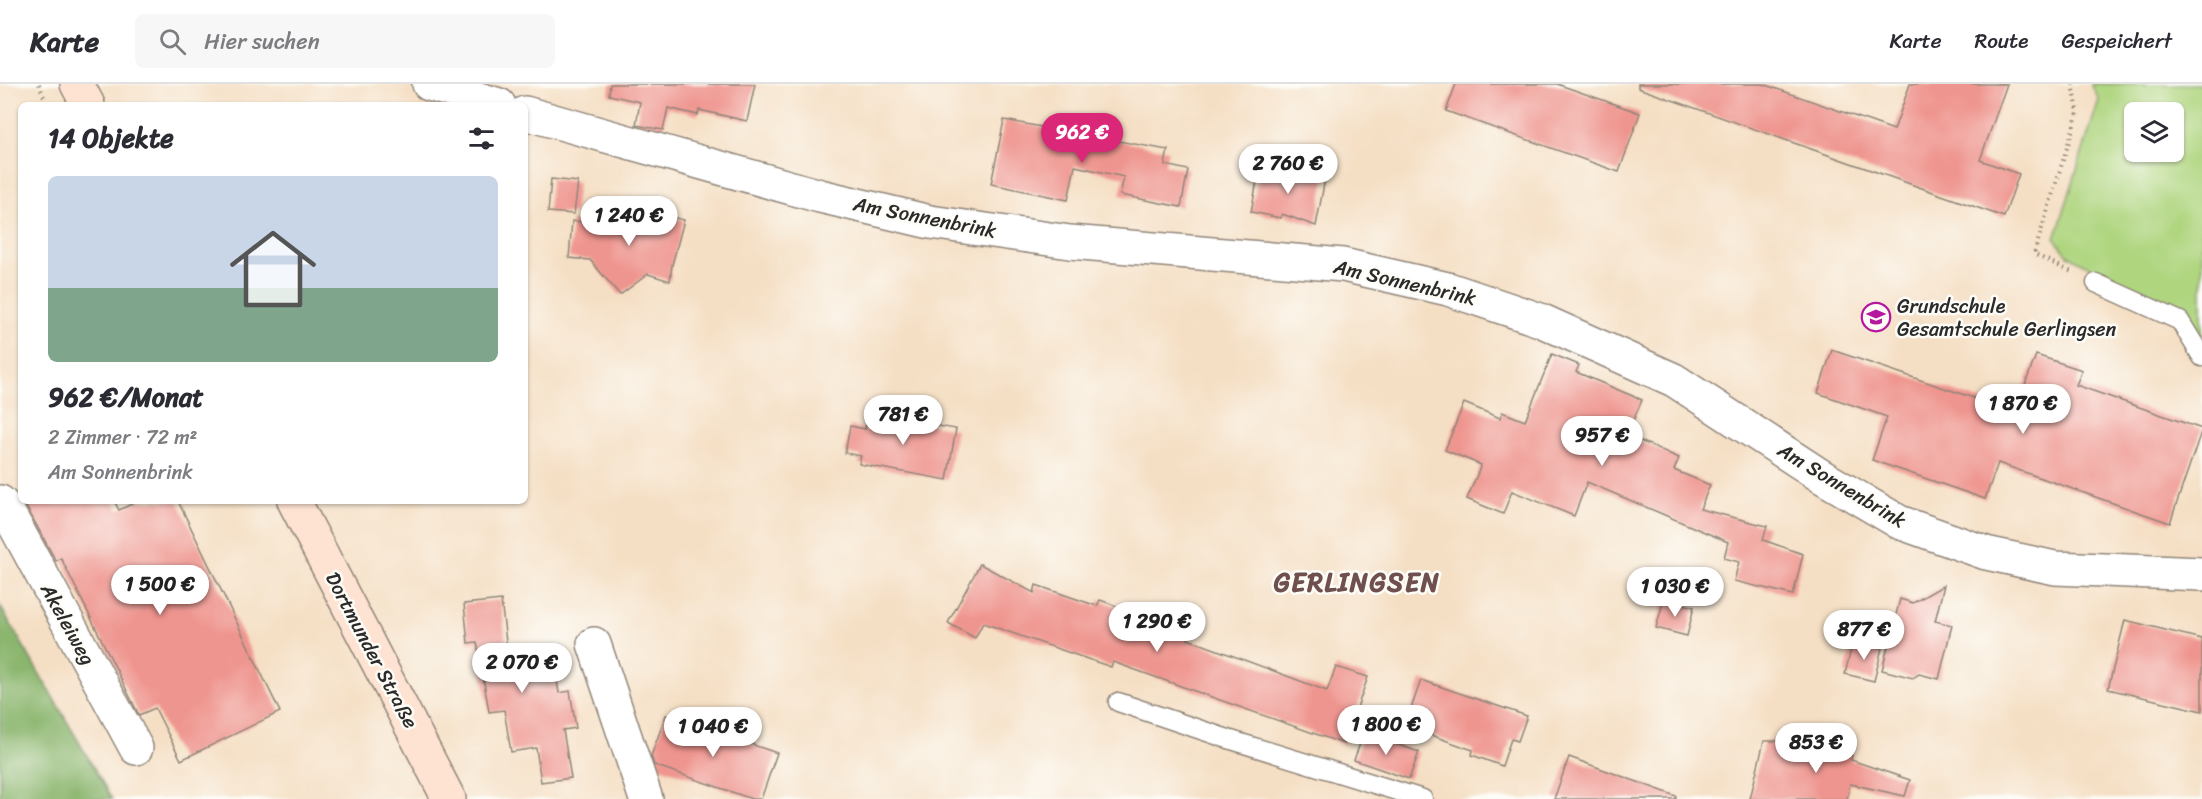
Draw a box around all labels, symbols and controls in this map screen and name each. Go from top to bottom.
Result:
search box [135,14,555,68]
text: Karte [30,17,99,66]
text: Hier suchen [204,22,319,61]
text: Karte [1890,22,1941,60]
text: Route [1974,22,2028,60]
text: Gespeichert [2061,22,2172,60]
icon: search [156,25,189,58]
map controls [2124,102,2184,162]
button: layers [2124,102,2184,162]
pin: 962 € [1040,113,1124,164]
text: 14 Objekte [48,115,174,161]
text: 962 € [1055,115,1109,150]
icon: filters [465,122,498,155]
pin: 2 760 € [1233,144,1343,195]
text: 2 760 € [1253,146,1323,181]
street label: Am Sonnenbrink [849,186,1000,249]
pin: 1 240 € [574,196,684,247]
text: 1 240 € [595,198,663,233]
icon: home [219,215,327,323]
street label: Am Sonnenbrink [1329,249,1480,316]
place label: Grundschule Gesamtschule Gerlingsen [1897,289,2116,347]
school or university icon: Grundschule Gesamtschule Gerlingsen [1860,301,1892,333]
text: 962 €/Monat [48,374,204,420]
pin: 1 870 € [1968,384,2078,435]
text: 1 870 € [1989,386,2057,421]
pin: 781 € [861,395,945,446]
text: 781 € [878,397,928,432]
pin: 957 € [1560,416,1644,467]
text: 957 € [1575,418,1629,453]
text: 2 Zimmer · 72 m² [48,420,197,455]
street label: Am Sonnenbrink [1770,433,1913,538]
text: Am Sonnenbrink [48,455,193,490]
district label: GERLINGSEN [1274,559,1440,605]
pin: 1 500 € [105,565,215,616]
street label: Dortmunder Straße [315,566,428,735]
text: 1 500 € [125,567,195,602]
pin: 1 030 € [1620,567,1730,618]
text: 1 030 € [1641,569,1709,604]
street label: Akeleiweg [30,576,105,672]
pin: 1 290 € [1102,602,1212,653]
text: 1 290 € [1123,604,1191,639]
pin: 877 € [1822,610,1906,661]
text: 877 € [1837,612,1891,647]
pin: 2 070 € [467,643,577,694]
text: 2 070 € [486,645,558,680]
pin: 1 800 € [1331,705,1441,756]
pin: 1 040 € [658,707,768,758]
text: 1 800 € [1351,707,1421,742]
text: 1 040 € [678,709,748,744]
pin: 853 € [1774,723,1858,774]
text: 853 € [1789,725,1843,760]

